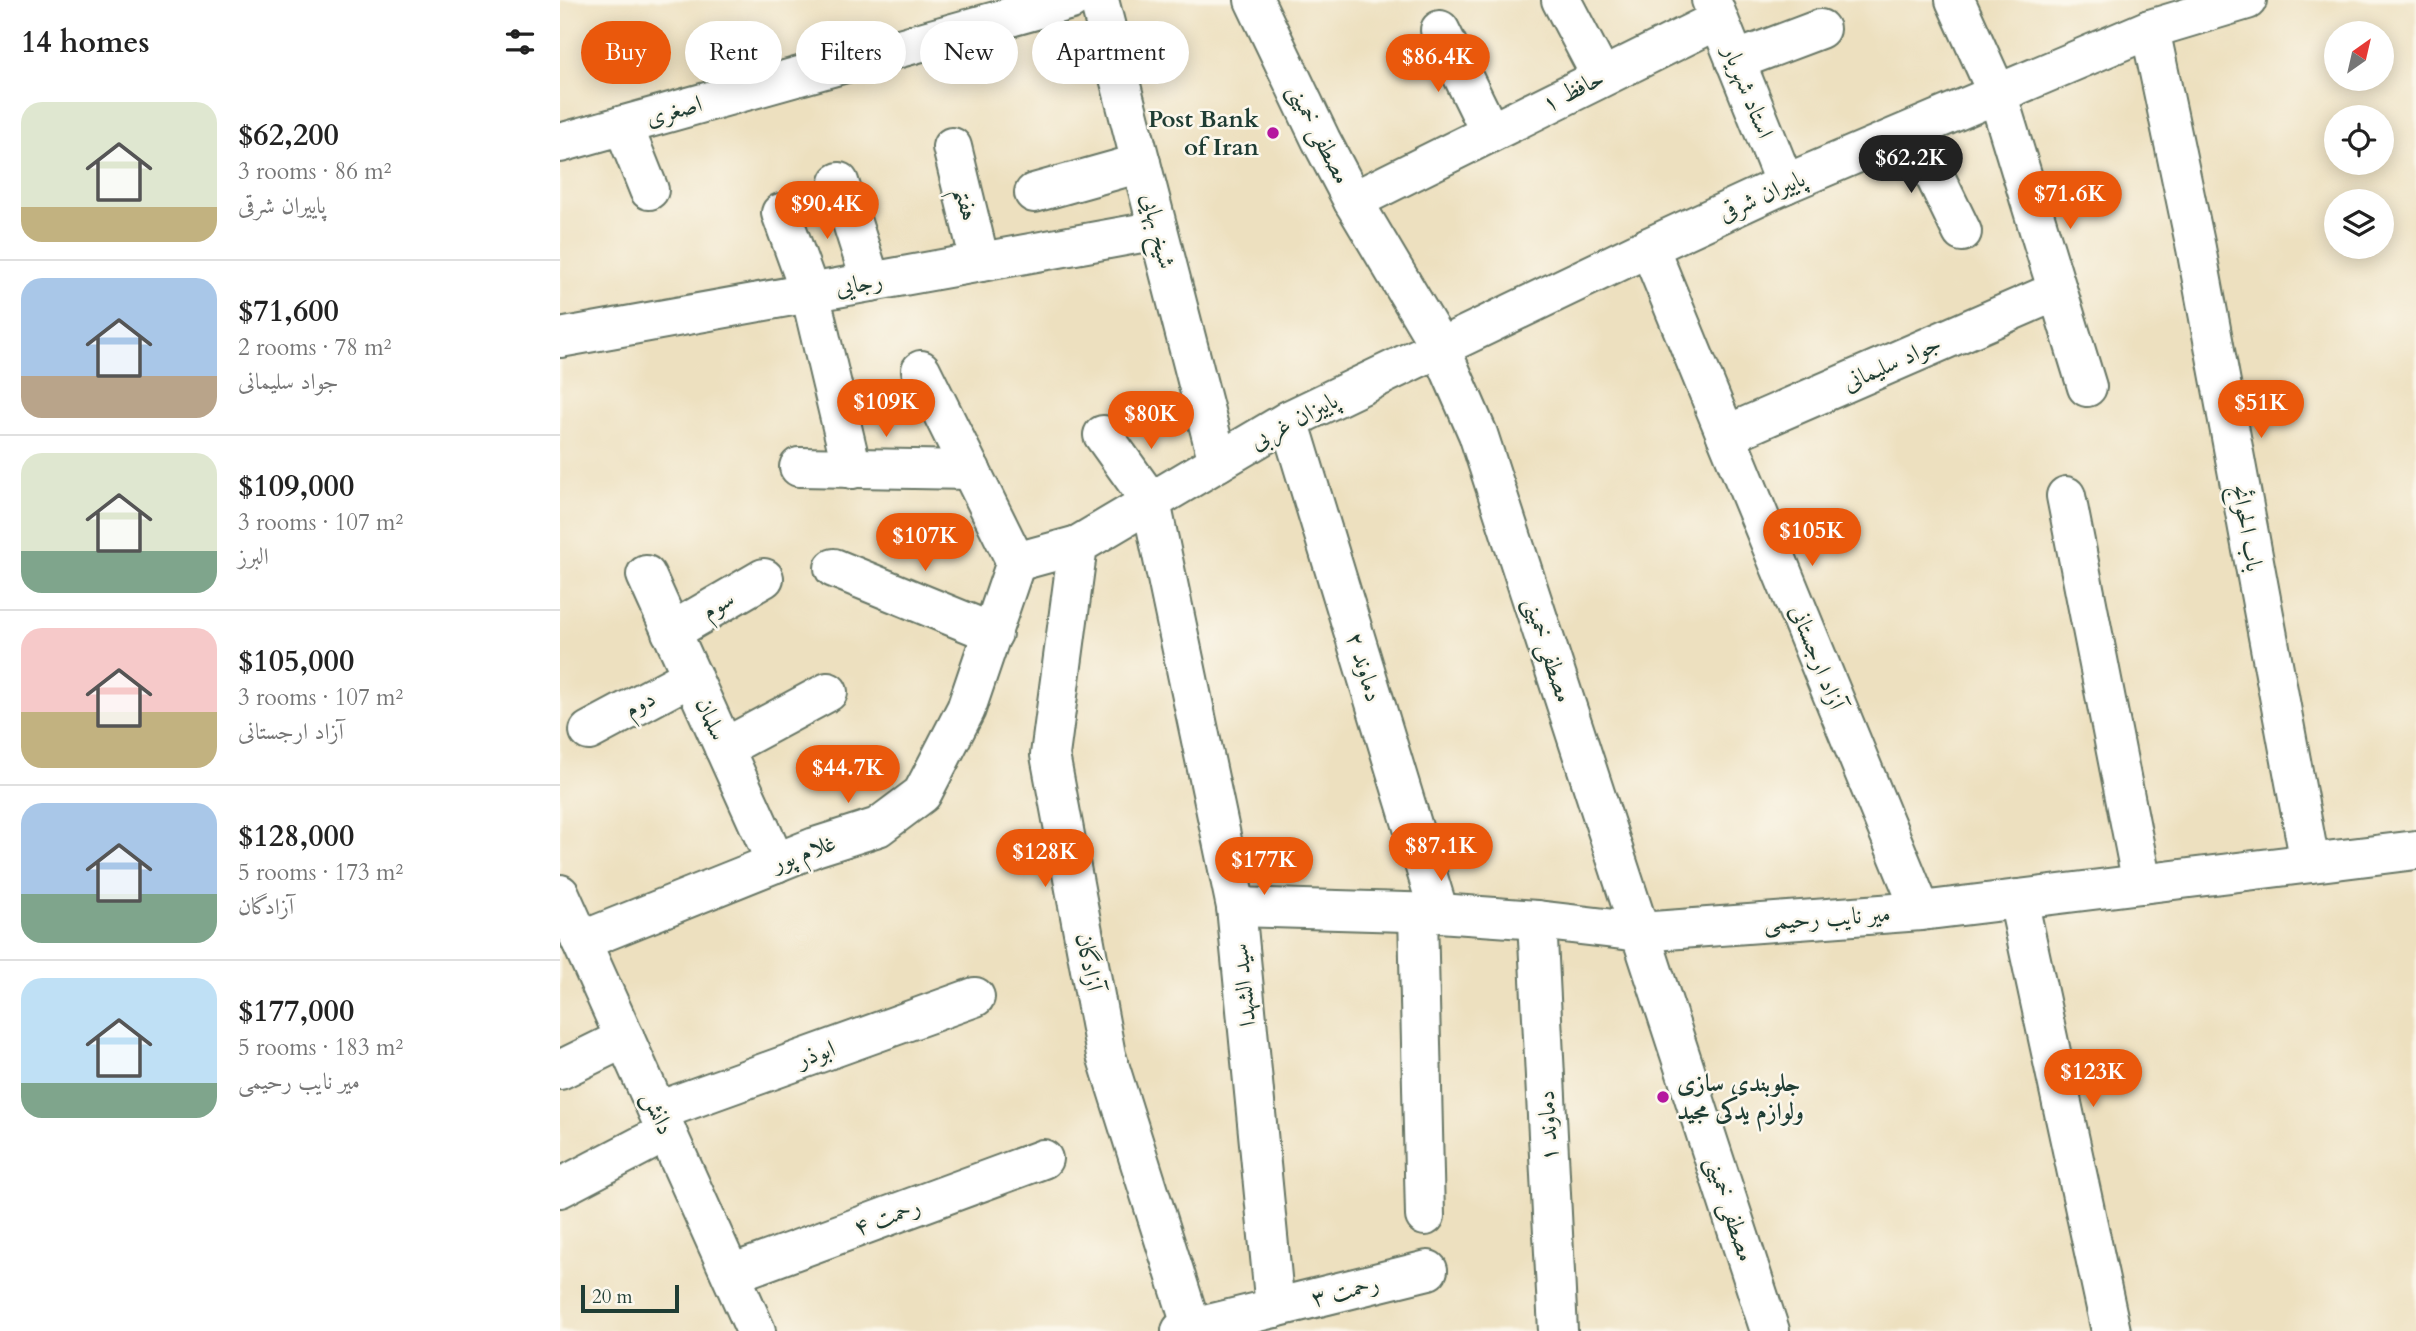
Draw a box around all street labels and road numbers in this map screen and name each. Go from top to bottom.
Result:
street label: استاد شهریار [1714,39,1782,143]
street label: حافظ ۱ [1536,61,1610,121]
street label: مصطفی خمینی [1280,78,1358,190]
street label: اصغری [642,87,706,135]
street label: پاییران شرقی [1713,162,1812,230]
street label: هفتم [939,184,986,226]
street label: شیخ بهایی [1129,190,1183,273]
street label: رجایی [833,264,885,304]
street label: جواد سلیمانی [1837,327,1947,399]
street label: پاییزان غربی [1244,383,1345,458]
street label: باب الحوائج [2220,482,2271,575]
street label: سوم [696,583,742,631]
street label: مصطفی خمینی [1515,593,1581,707]
street label: آزاد ارجستانی [1781,600,1854,717]
street label: دماوند ۲ [1338,628,1390,706]
street label: دوم [618,682,663,729]
street label: سلمان [687,692,735,746]
street label: غلام پور [766,826,842,884]
street label: میر نایب رحیمی [1762,897,1892,939]
street label: آزادگان [1067,930,1111,997]
street label: سید الشهدا [1223,942,1265,1028]
street label: ابوذر [790,1032,840,1077]
street label: دانش [634,1086,682,1140]
street label: دماوند ۱ [1530,1090,1566,1162]
street label: مصطفی خمینی [1697,1152,1763,1266]
street label: رحمت ۴ [849,1190,925,1244]
street label: رحمت ۳ [1308,1267,1382,1315]

